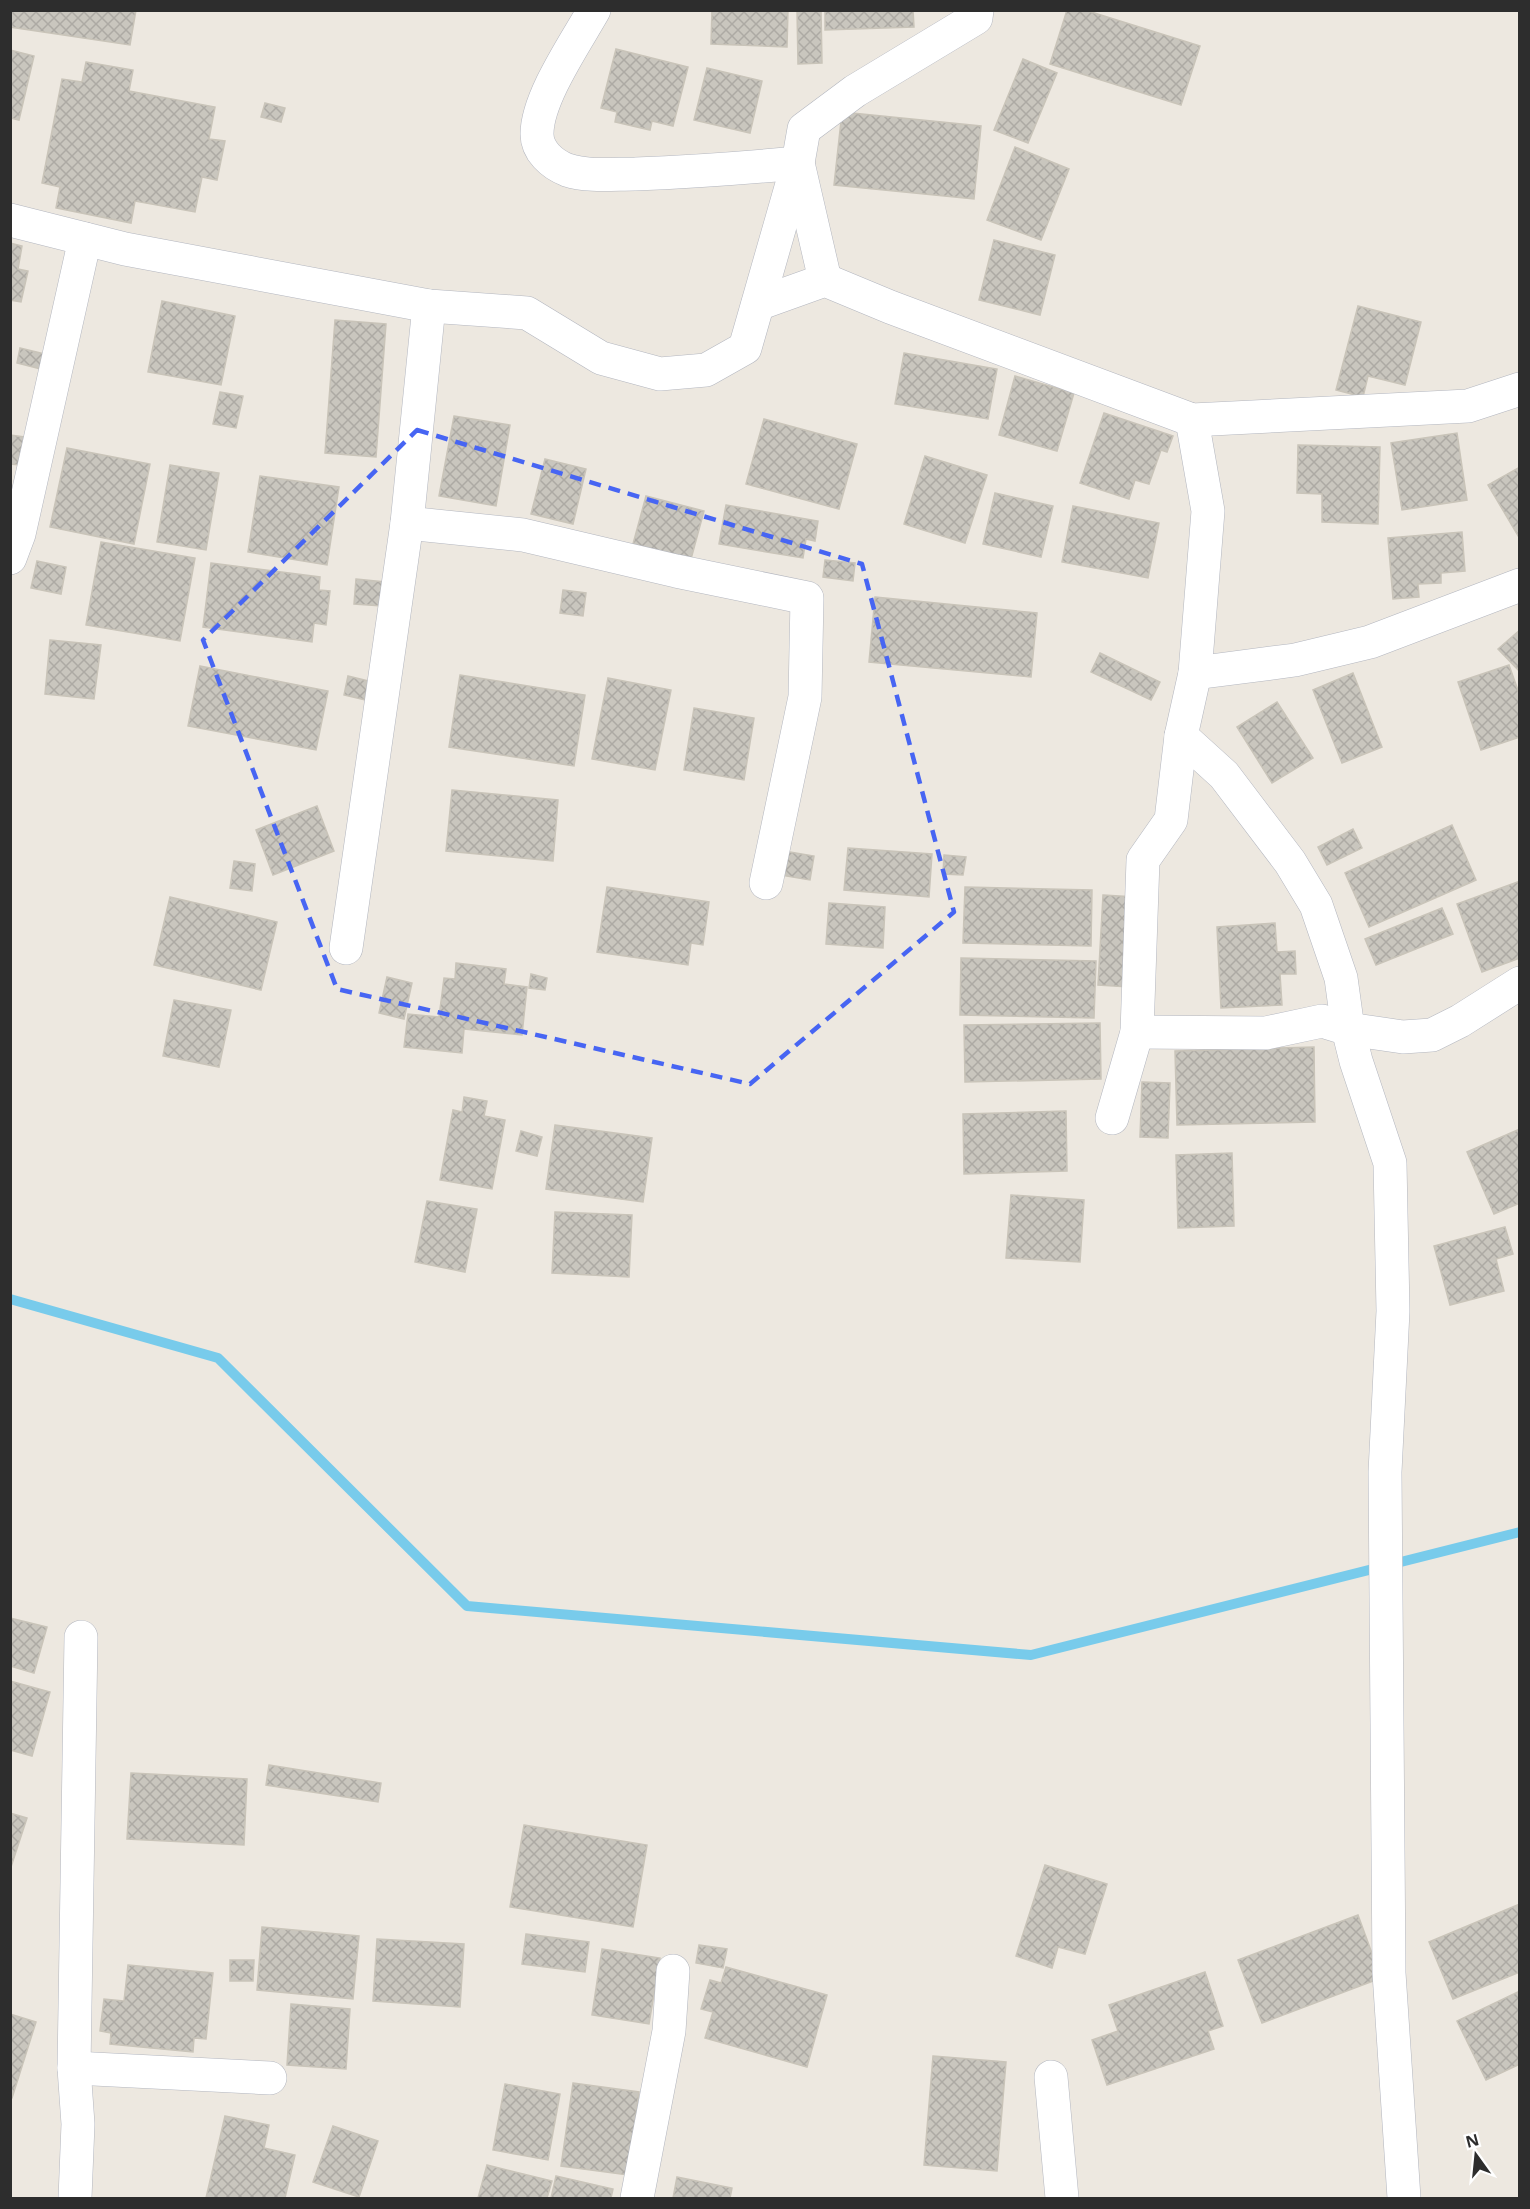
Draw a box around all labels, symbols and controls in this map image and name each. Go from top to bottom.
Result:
north arrow [1446,2125,1506,2185]
text: N [1463,2128,1481,2153]

